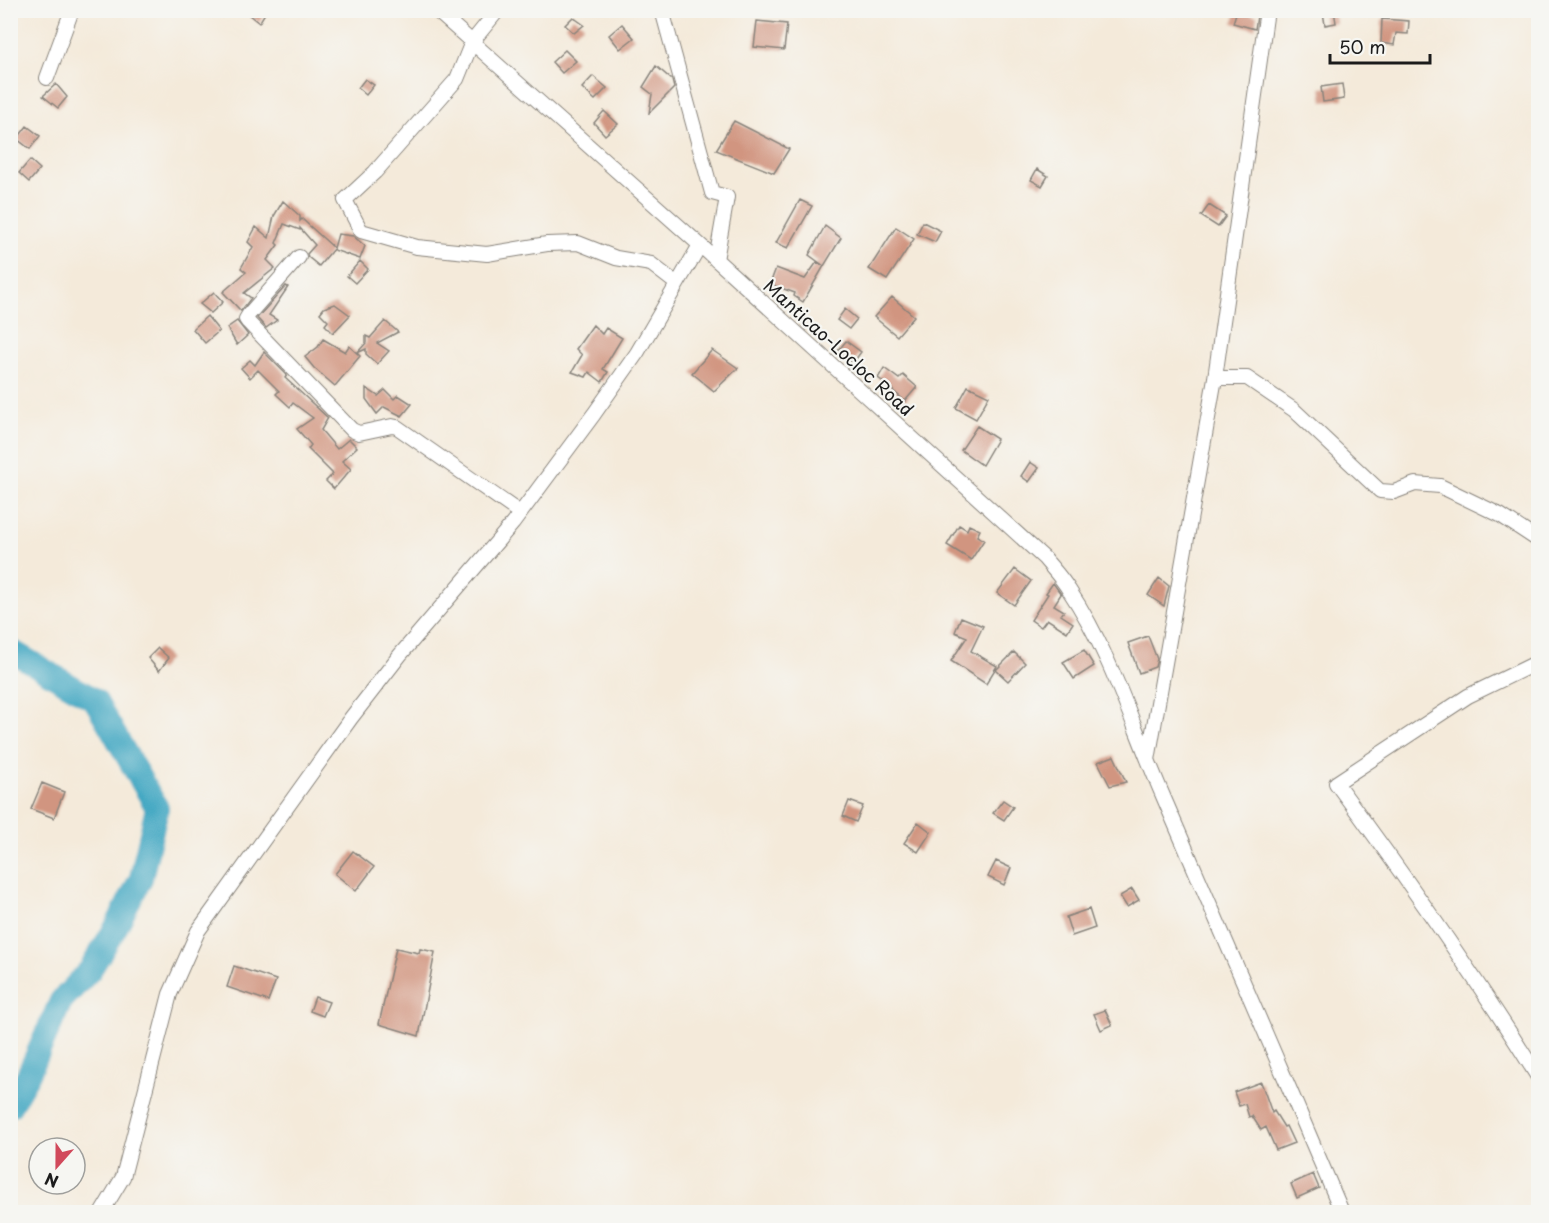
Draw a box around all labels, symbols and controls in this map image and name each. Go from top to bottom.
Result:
scale bar [1330,27,1430,65]
text: 50 m [1339,33,1386,60]
street label: Manticao-Locloc Road [758,272,920,422]
north arrow [27,1136,87,1196]
text: N [41,1167,61,1194]

